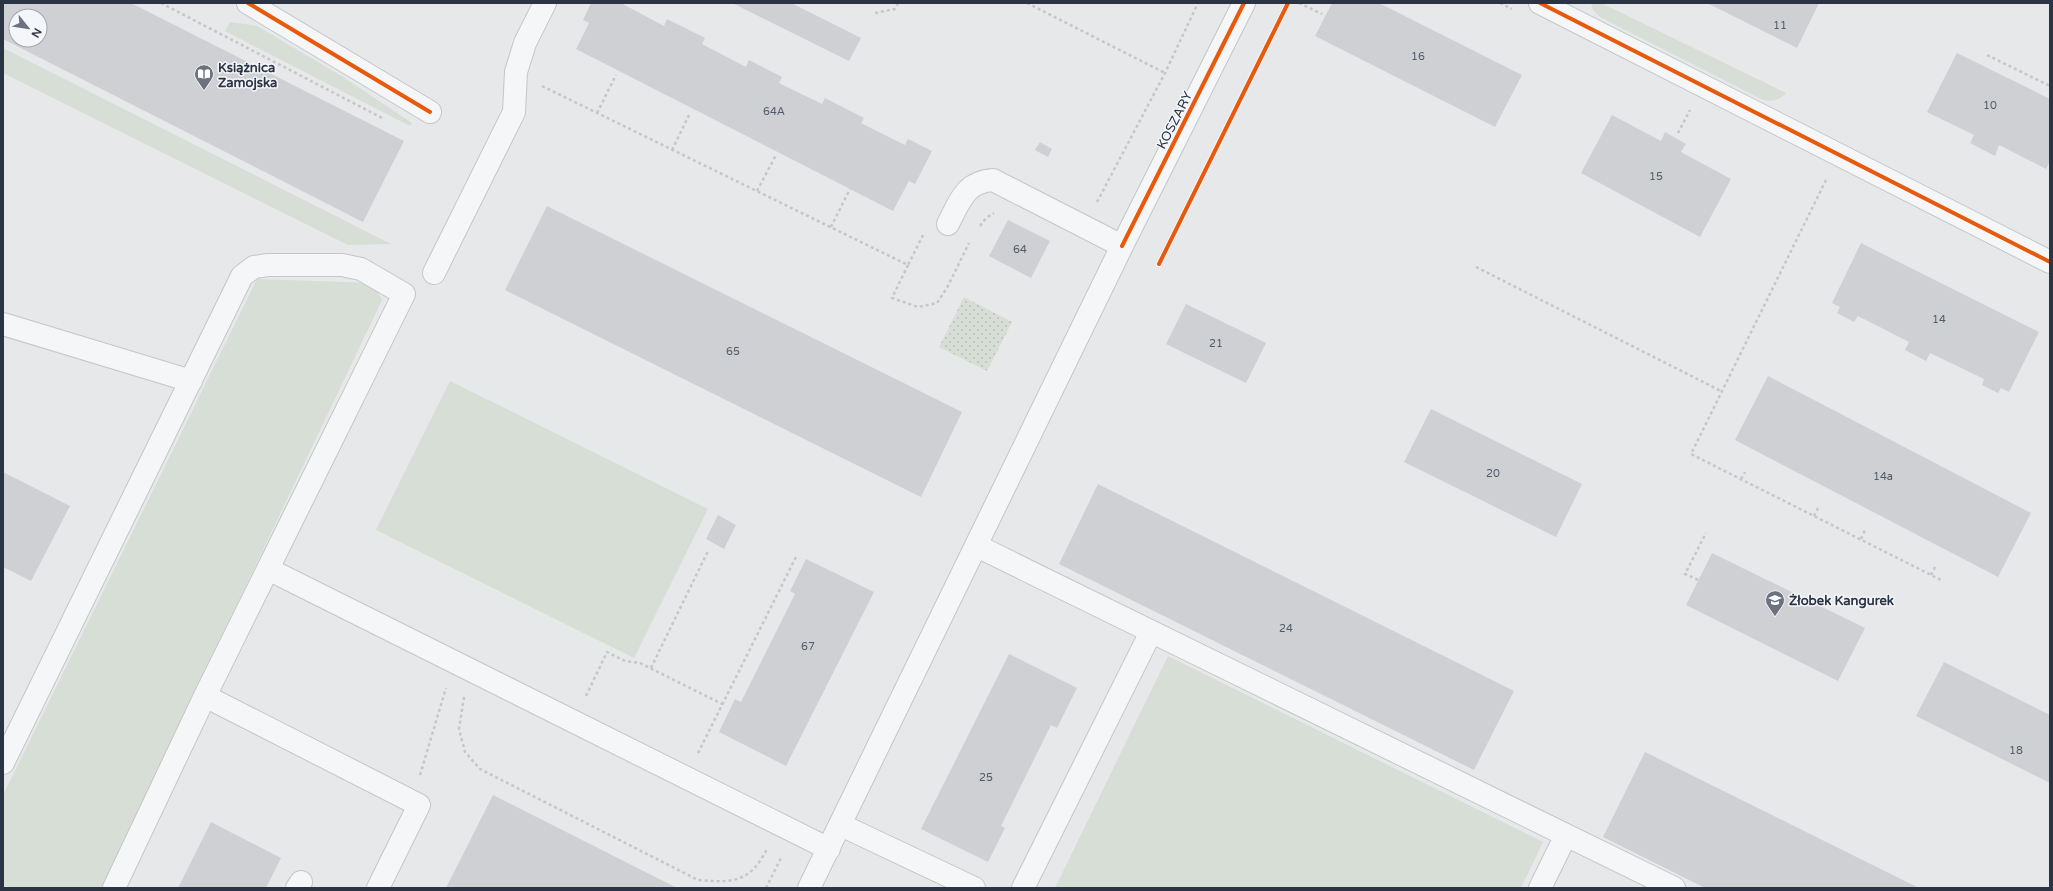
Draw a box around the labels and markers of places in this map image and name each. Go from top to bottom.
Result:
place label: Książnica Zamojska [218,60,277,91]
library icon: Książnica Zamojska [193,63,215,91]
school or university icon: Żłobek Kangurek [1764,589,1786,617]
place label: Żłobek Kangurek [1789,593,1894,609]

